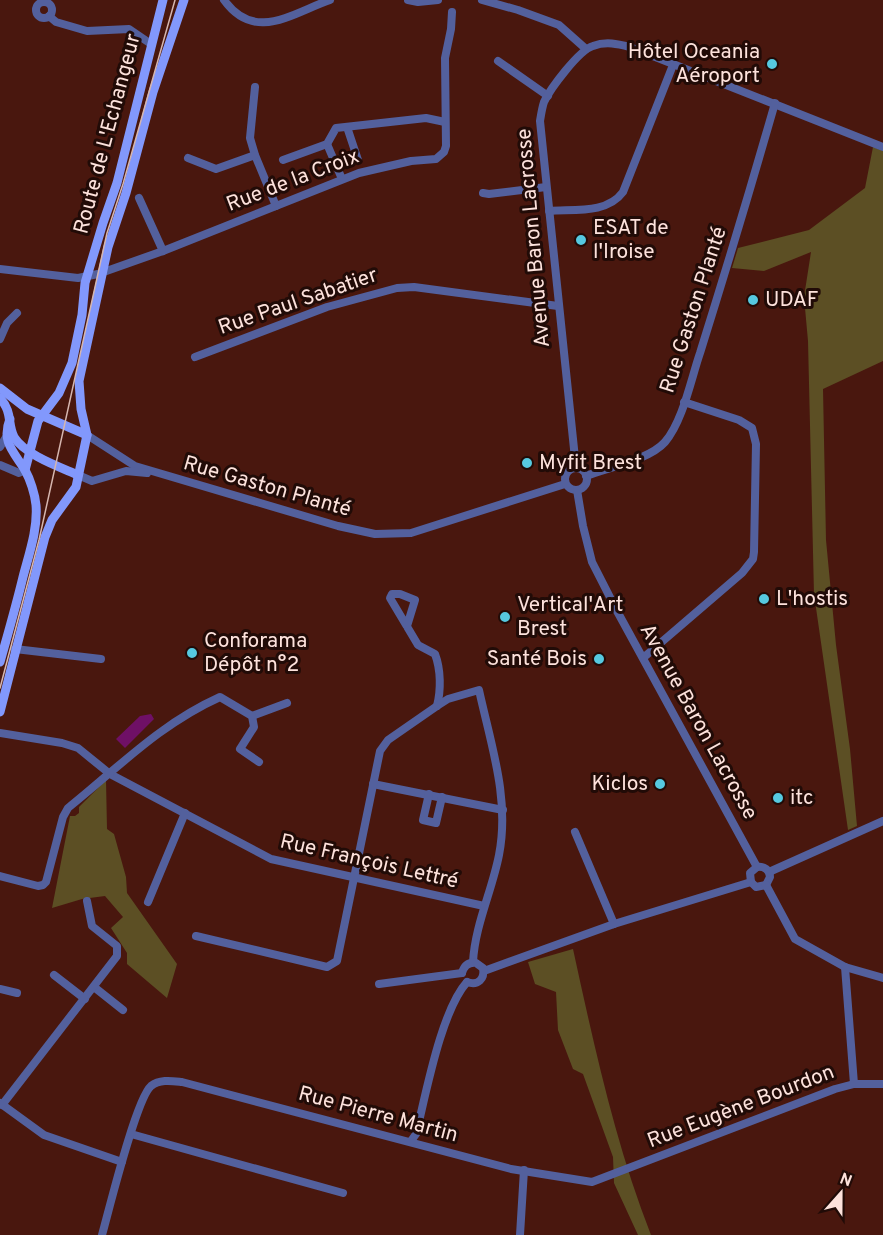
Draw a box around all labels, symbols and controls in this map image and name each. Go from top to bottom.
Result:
street label: Route de L'Echangeur [68,31,148,237]
place label: Hôtel Oceania Aéroport [628,39,760,90]
marker: Hôtel Oceania Aéroport [765,57,779,71]
street label: Avenue Baron Lacrosse [511,127,557,349]
street label: Rue de la Croix [223,143,363,219]
place label: ESAT de l'Iroise [593,215,669,266]
street label: Rue Gaston Planté [654,223,734,397]
marker: ESAT de l'Iroise [574,233,588,247]
street label: Rue Paul Sabatier [215,262,381,342]
place label: UDAF [765,287,819,314]
marker: UDAF [746,293,760,307]
street label: Rue Gaston Planté [180,450,354,524]
place label: Myfit Brest [539,450,642,477]
marker: Myfit Brest [520,456,534,470]
place label: L'hostis [776,586,848,613]
place label: Vertical'Art Brest [517,592,624,643]
marker: L'hostis [757,592,771,606]
marker: Vertical'Art Brest [498,610,512,624]
street label: Avenue Baron Lacrosse [633,619,763,825]
place label: Conforama Dépôt n°2 [204,628,307,679]
marker: Conforama Dépôt n°2 [185,646,199,660]
place label: Santé Bois [487,646,587,673]
marker: Santé Bois [592,652,606,666]
place label: Kiclos [591,771,648,798]
marker: Kiclos [653,777,667,791]
place label: itc [790,785,814,812]
marker: itc [771,791,785,805]
street label: Rue François Lettré [277,828,461,896]
street label: Rue Eugène Bourdon [644,1059,838,1155]
street label: Rue Pierre Martin [295,1081,461,1149]
north arrow [811,1163,871,1223]
text: N [837,1169,855,1192]

